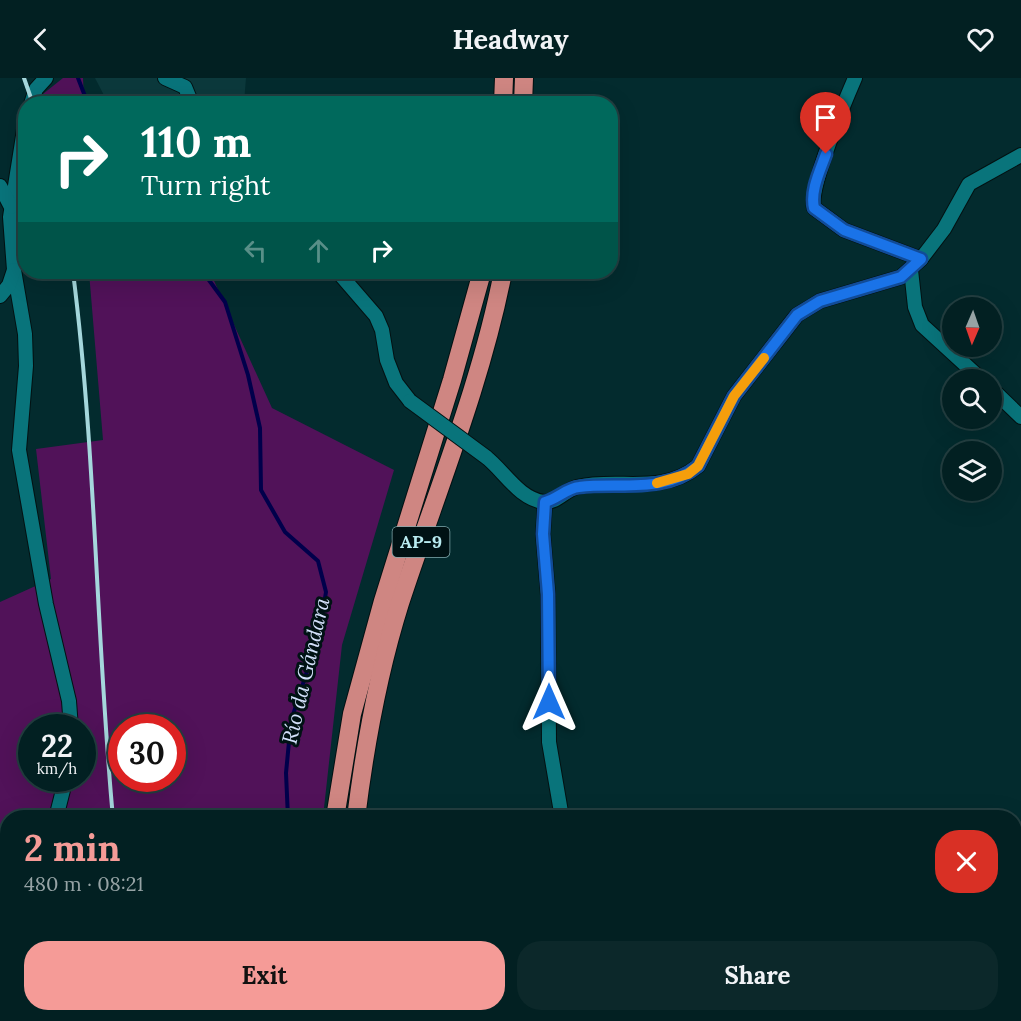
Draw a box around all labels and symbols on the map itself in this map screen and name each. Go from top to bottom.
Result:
pin [800,92,851,154]
north arrow [942,297,1002,357]
road number: AP-9 [392,527,450,557]
water label: Río da Gándara [276,595,336,747]
position arrow [517,670,581,734]
speed limit sign: 30 [108,714,186,792]

